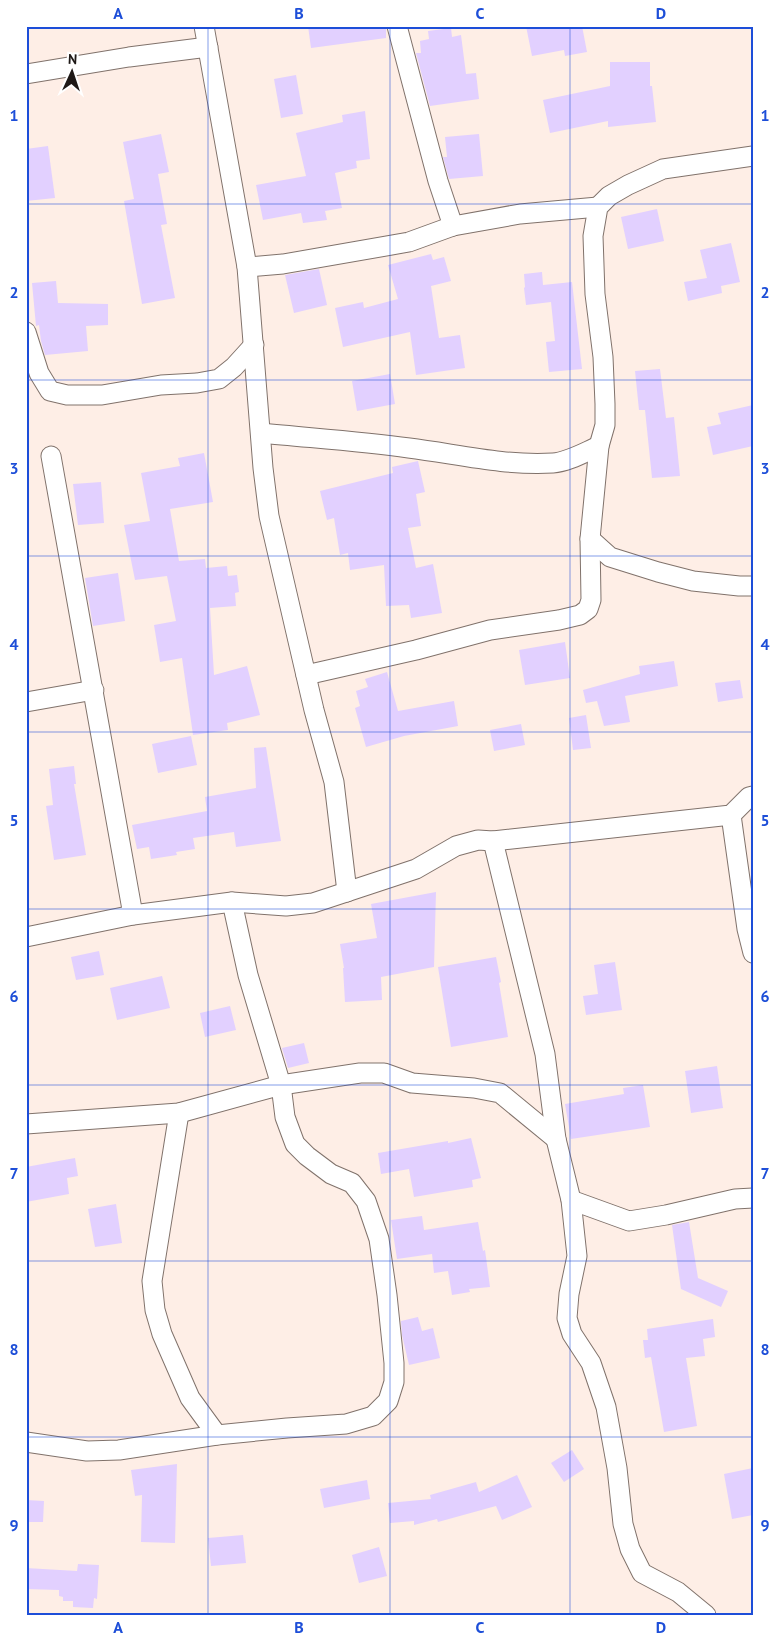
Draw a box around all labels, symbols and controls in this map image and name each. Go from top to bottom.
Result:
text: A [113,3,123,23]
text: B [294,3,304,23]
text: C [476,3,485,23]
text: D [656,3,666,23]
north arrow [48,48,98,98]
text: N [68,50,78,68]
text: 1 [9,105,19,125]
text: 1 [760,105,770,125]
text: 2 [9,282,19,302]
text: 2 [760,282,770,302]
text: 3 [9,458,19,478]
text: 3 [760,458,770,478]
text: 4 [9,634,19,654]
text: 4 [760,634,770,654]
text: 5 [9,810,19,830]
text: 5 [760,810,770,830]
text: 6 [9,986,19,1006]
text: 6 [760,986,770,1006]
text: 7 [9,1163,19,1183]
text: 7 [760,1163,770,1183]
text: 8 [9,1339,19,1359]
text: 8 [760,1339,770,1359]
text: 9 [9,1515,19,1535]
text: 9 [760,1515,770,1535]
text: A [113,1617,123,1637]
text: B [294,1617,304,1637]
text: C [476,1617,485,1637]
text: D [656,1617,666,1637]

